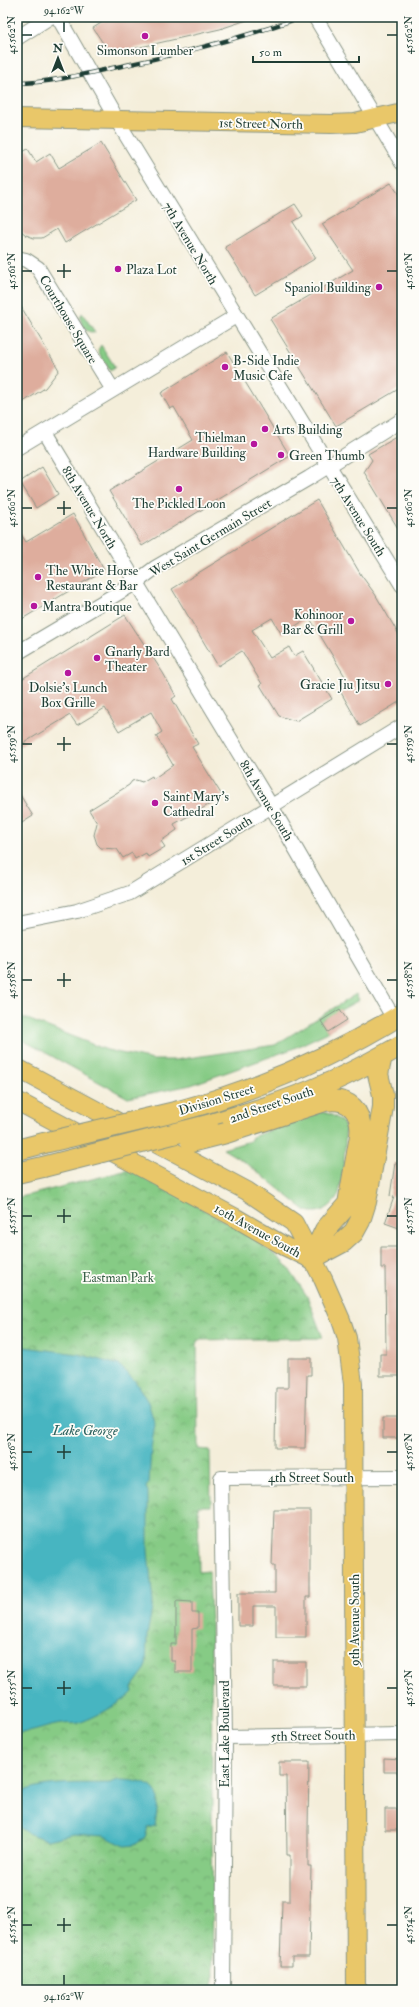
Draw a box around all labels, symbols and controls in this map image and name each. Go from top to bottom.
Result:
text: 94.162°W [43,5,85,17]
text: 45.562°N [6,16,18,54]
text: 45.562°N [403,16,415,54]
marker: Simonson Lumber [140,31,150,41]
north arrow [38,38,78,78]
scale bar [253,38,359,64]
text: N [52,42,64,55]
place label: Simonson Lumber [97,43,193,59]
text: 50 m [259,45,283,60]
street label: 1st Street North [219,115,303,133]
street label: 7th Avenue North [159,199,221,288]
text: 45.561°N [6,253,18,289]
text: 45.561°N [403,253,415,289]
place label: Plaza Lot [126,262,177,278]
marker: Plaza Lot [113,264,123,274]
street label: Courthouse Square [35,272,101,367]
place label: Spaniol Building [285,280,372,297]
marker: Spaniol Building [374,282,384,292]
place label: B-Side Indie Music Cafe [233,353,300,384]
marker: B-Side Indie Music Cafe [220,362,230,372]
place label: Arts Building [272,422,343,438]
marker: Arts Building [260,424,270,434]
place label: Thielman Hardware Building [148,430,247,461]
marker: Thielman Hardware Building [249,439,259,449]
place label: Green Thumb [289,448,365,464]
marker: Green Thumb [276,450,286,460]
street label: 8th Avenue North [58,463,120,552]
street label: 7th Avenue South [327,474,389,560]
marker: The Pickled Loon [174,484,184,494]
text: 45.560°N [6,489,18,527]
text: 45.560°N [403,489,415,527]
street label: West Saint Germain Street [146,495,274,581]
place label: The Pickled Loon [132,496,226,512]
place label: The White Horse Restaurant & Bar [46,563,139,594]
marker: The White Horse Restaurant & Bar [33,572,43,582]
place label: Mantra Boutique [42,599,132,615]
marker: Mantra Boutique [29,601,39,611]
place label: Kohinoor Bar & Grill [282,607,344,638]
marker: Kohinoor Bar & Grill [346,616,356,626]
place label: Gnarly Bard Theater [105,644,170,675]
marker: Gnarly Bard Theater [92,653,102,663]
marker: Dolsie's Lunch Box Grille [63,668,73,678]
place label: Gracie Jiu Jitsu [300,677,380,693]
marker: Gracie Jiu Jitsu [383,679,393,689]
place label: Dolsie's Lunch Box Grille [29,680,107,711]
text: 45.559°N [6,725,18,763]
text: 45.559°N [403,725,415,763]
street label: 8th Avenue South [236,757,297,844]
place label: Saint Mary's Cathedral [163,789,229,820]
marker: Saint Mary's Cathedral [150,798,160,808]
street label: 1st Street South [178,812,255,869]
text: 45.558°N [6,961,18,999]
text: 45.558°N [403,961,415,999]
street label: Division Street [177,1081,256,1119]
street label: 2nd Street South [227,1083,316,1127]
text: 45.557°N [6,1197,18,1235]
text: 45.557°N [403,1197,415,1235]
street label: 10th Avenue South [211,1200,304,1261]
park label: Eastman Park [82,1270,155,1286]
water label: Lake George [51,1422,118,1439]
text: 45.556°N [6,1433,18,1471]
text: 45.556°N [403,1433,415,1471]
street label: 4th Street South [268,1470,354,1486]
street label: 9th Avenue South [347,1574,363,1667]
text: 45.555°N [6,1669,18,1707]
text: 45.555°N [403,1669,415,1707]
street label: East Lake Boulevard [217,1680,233,1788]
street label: 5th Street South [271,1727,356,1745]
text: 45.554°N [6,1906,18,1944]
text: 45.554°N [403,1906,415,1944]
text: 94.162°W [43,1991,85,2003]

